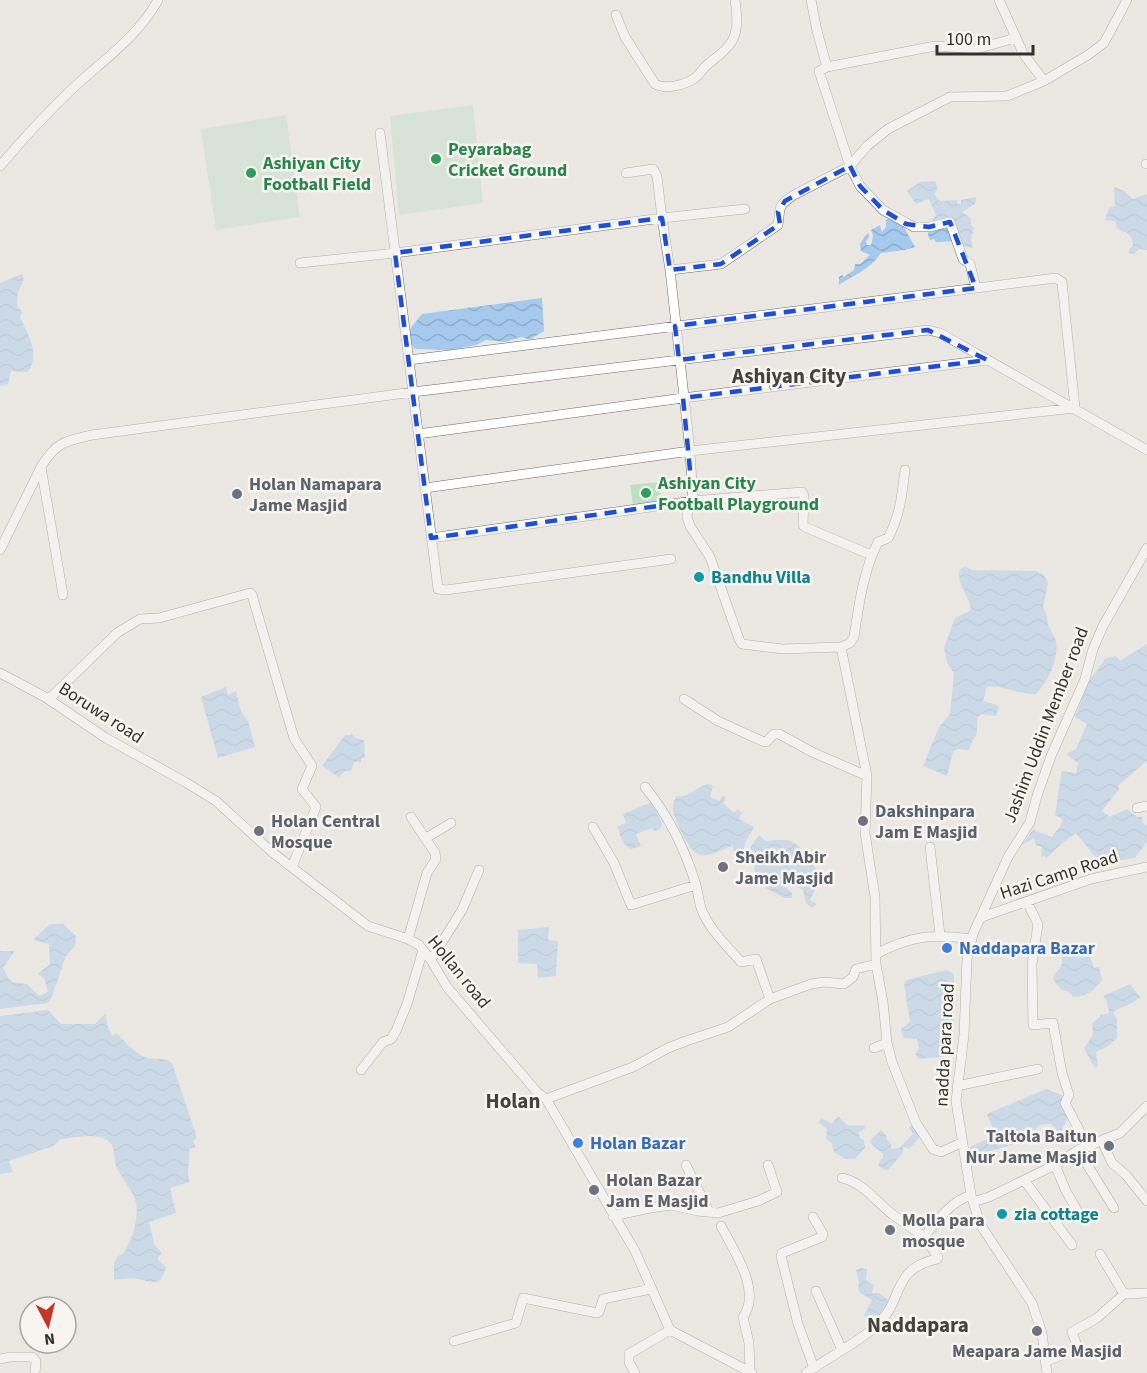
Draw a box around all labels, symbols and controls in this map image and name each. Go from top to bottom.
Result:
scale bar [937,18,1033,56]
text: 100 m [946,27,991,52]
place label: Peyarabag Cricket Ground [448,137,567,183]
place label: Ashiyan City Football Field [262,151,371,197]
marker: Peyarabag Cricket Ground [429,152,443,166]
marker: Ashiyan City Football Field [244,166,258,180]
district label: Ashiyan City [731,361,846,391]
place label: Ashiyan City Football Playground [657,471,819,517]
place label: Holan Namapara Jame Masjid [249,472,382,518]
marker: Ashiyan City Football Playground [639,486,653,500]
marker: Holan Namapara Jame Masjid [230,487,244,501]
place label: Bandhu Villa [711,565,811,590]
marker: Bandhu Villa [692,570,706,584]
street label: Jashim Uddin Member road [997,624,1095,826]
street label: Boruwa road [54,676,148,750]
place label: Dakshinpara Jam E Masjid [875,799,978,845]
place label: Holan Central Mosque [271,809,380,855]
marker: Dakshinpara Jam E Masjid [856,814,870,828]
marker: Holan Central Mosque [252,824,266,838]
street label: Hazi Camp Road [997,844,1121,906]
place label: Sheikh Abir Jame Masjid [735,845,833,891]
marker: Sheikh Abir Jame Masjid [716,860,730,874]
street label: Hollan road [422,930,496,1014]
place label: Naddapara Bazar [959,936,1096,961]
marker: Naddapara Bazar [940,941,954,955]
street label: nadda para road [929,983,961,1107]
district label: Holan [486,1086,540,1116]
place label: Taltola Baitun Nur Jame Masjid [966,1124,1097,1170]
place label: Holan Bazar [590,1131,687,1156]
marker: Holan Bazar [571,1136,585,1150]
marker: Taltola Baitun Nur Jame Masjid [1102,1139,1116,1153]
place label: Holan Bazar Jam E Masjid [606,1168,709,1214]
marker: Holan Bazar Jam E Masjid [587,1183,601,1197]
place label: zia cottage [1014,1202,1099,1227]
marker: zia cottage [995,1207,1009,1221]
place label: Molla para mosque [902,1208,985,1254]
marker: Molla para mosque [883,1223,897,1237]
north arrow [18,1295,78,1355]
district label: Naddapara [867,1310,969,1340]
marker: Meapara Jame Masjid [1030,1324,1044,1338]
text: N [43,1327,56,1350]
place label: Meapara Jame Masjid [952,1339,1122,1364]

